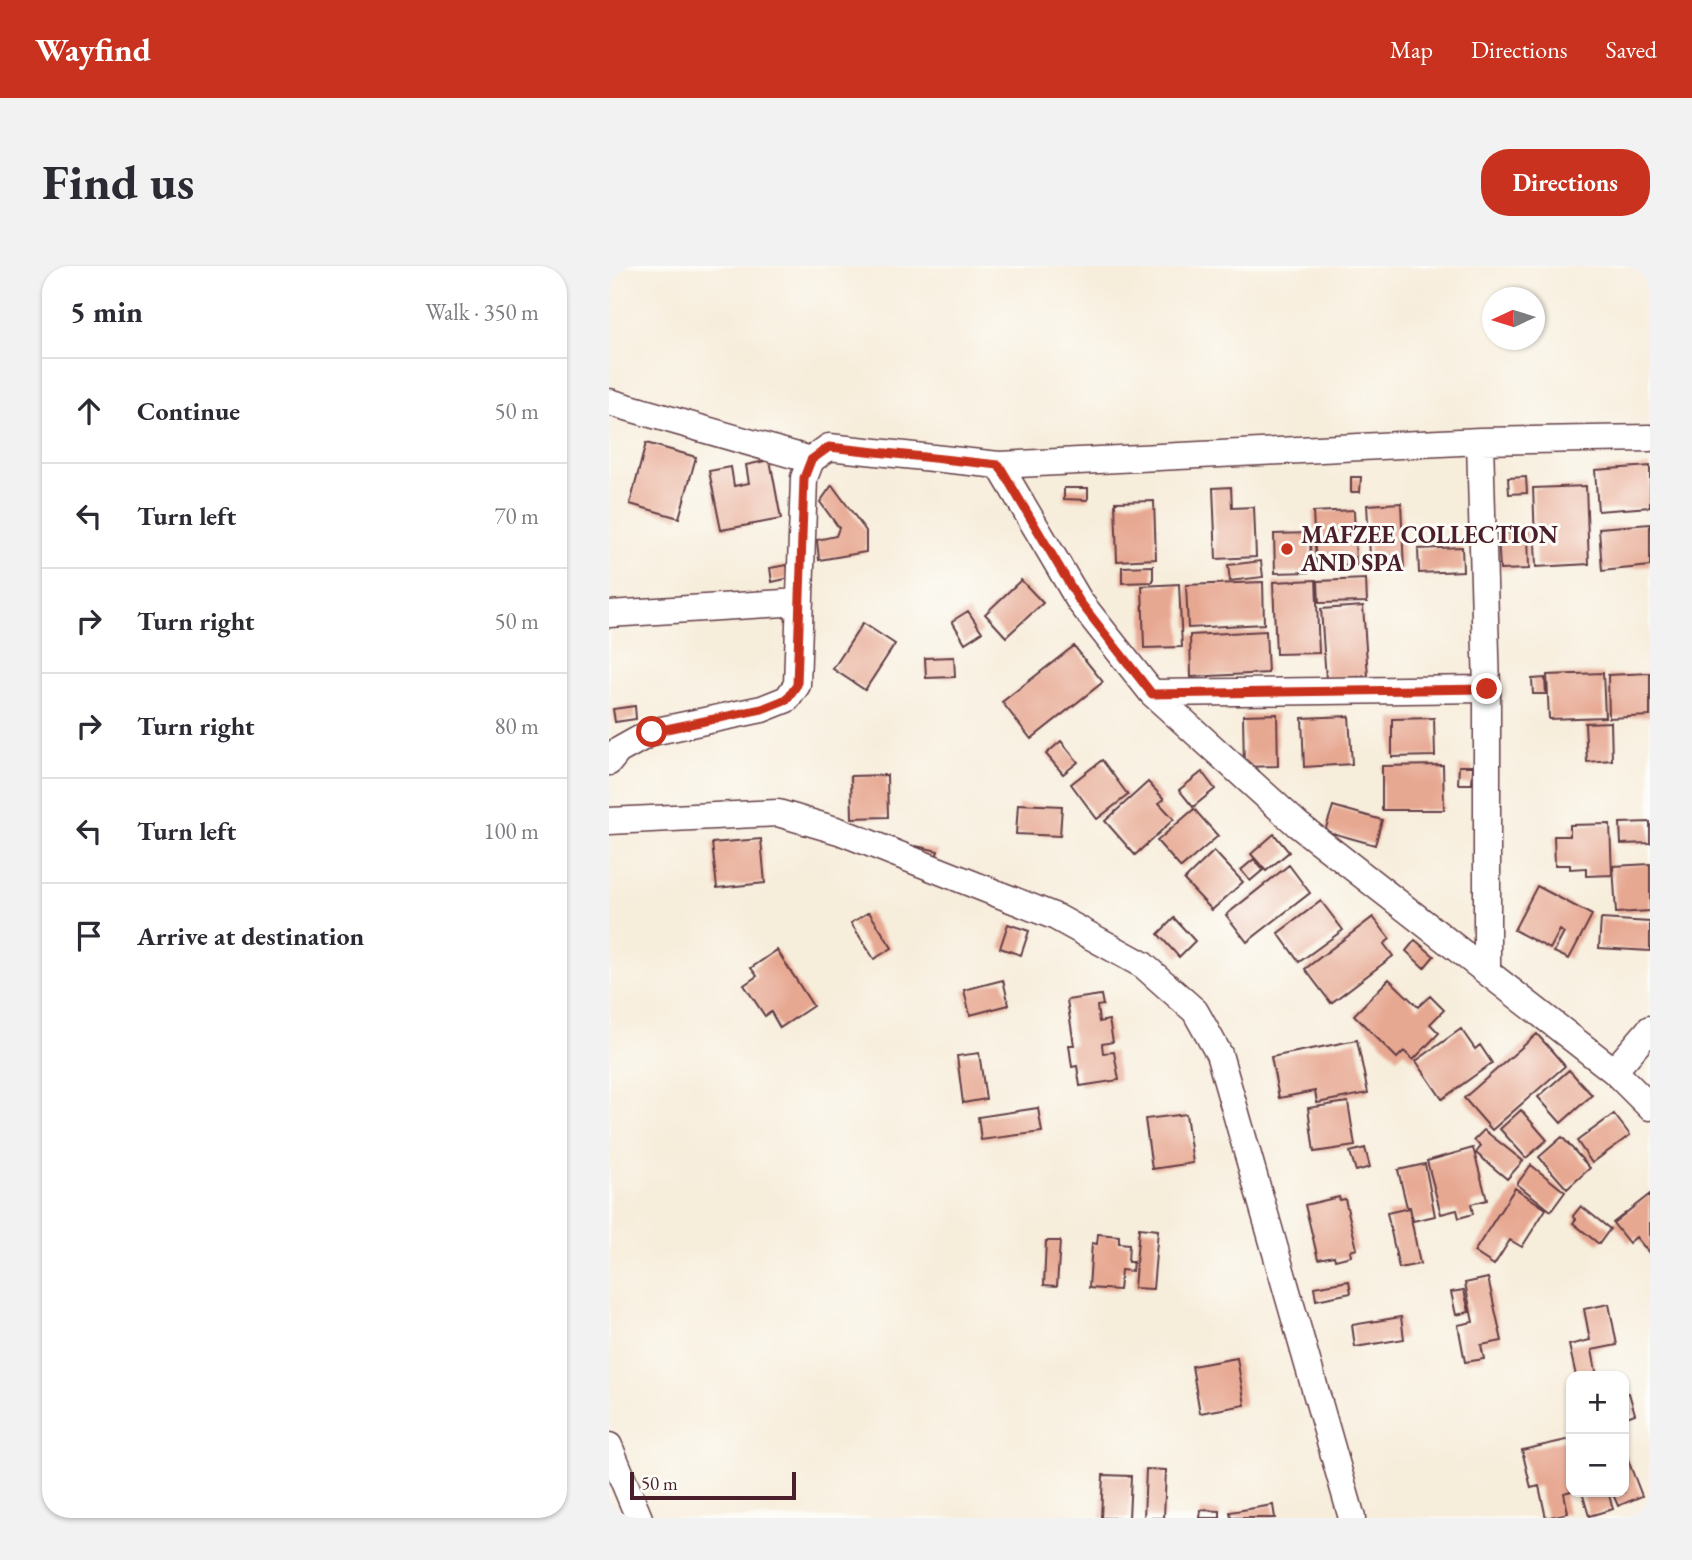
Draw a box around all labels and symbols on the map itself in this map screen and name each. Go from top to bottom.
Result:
north arrow [1482,287,1545,350]
place label: MAFZEE COLLECTION AND SPA [1300,519,1559,578]
marker: MAFZEE COLLECTION AND SPA [1279,541,1295,557]
route end [1471,673,1502,704]
route start [636,716,667,747]
scale bar [630,1469,796,1501]

